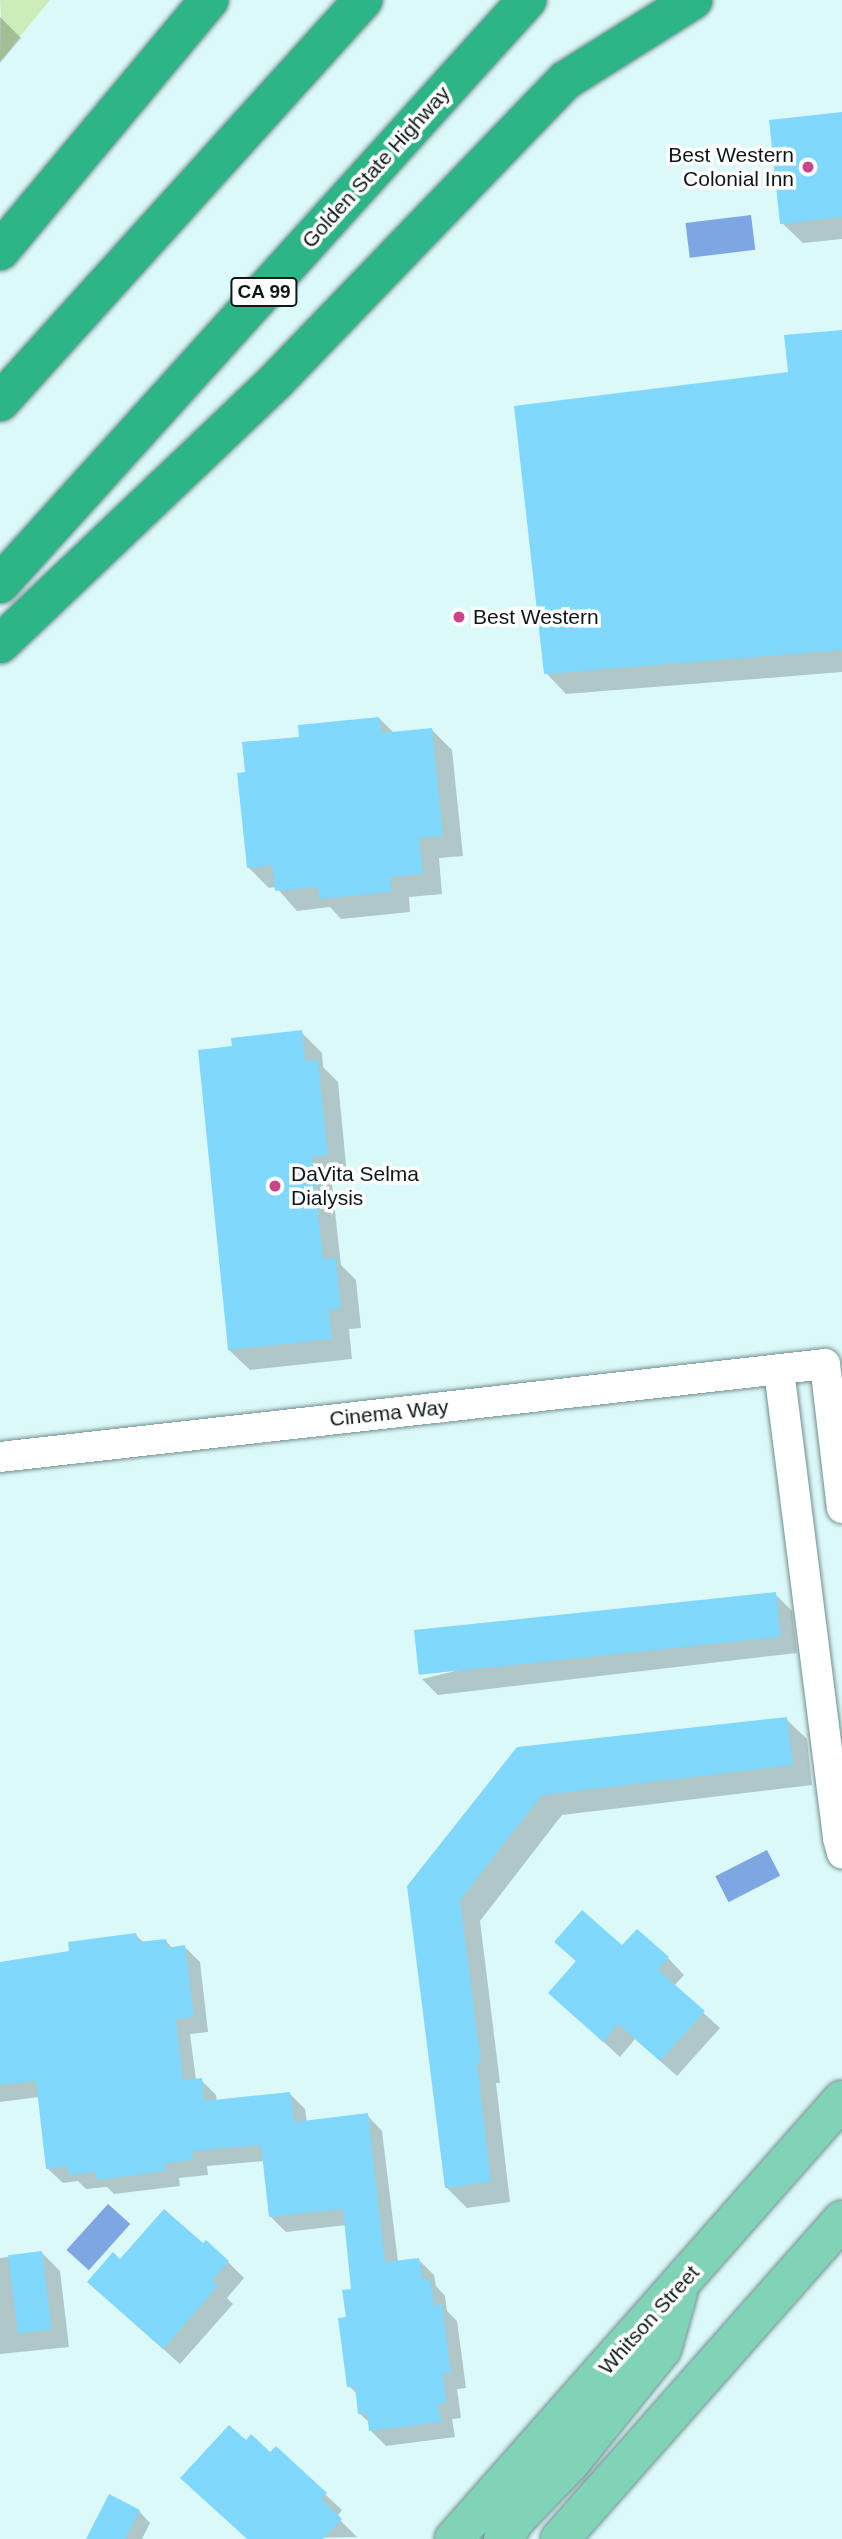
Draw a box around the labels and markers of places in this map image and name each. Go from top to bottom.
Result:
place label: Best Western Colonial Inn [668,142,794,192]
marker: Best Western Colonial Inn [800,159,816,175]
place label: Best Western [473,604,599,630]
marker: Best Western [451,609,467,625]
place label: DaVita Selma Dialysis [291,1161,419,1211]
marker: DaVita Selma Dialysis [265,1176,285,1196]

